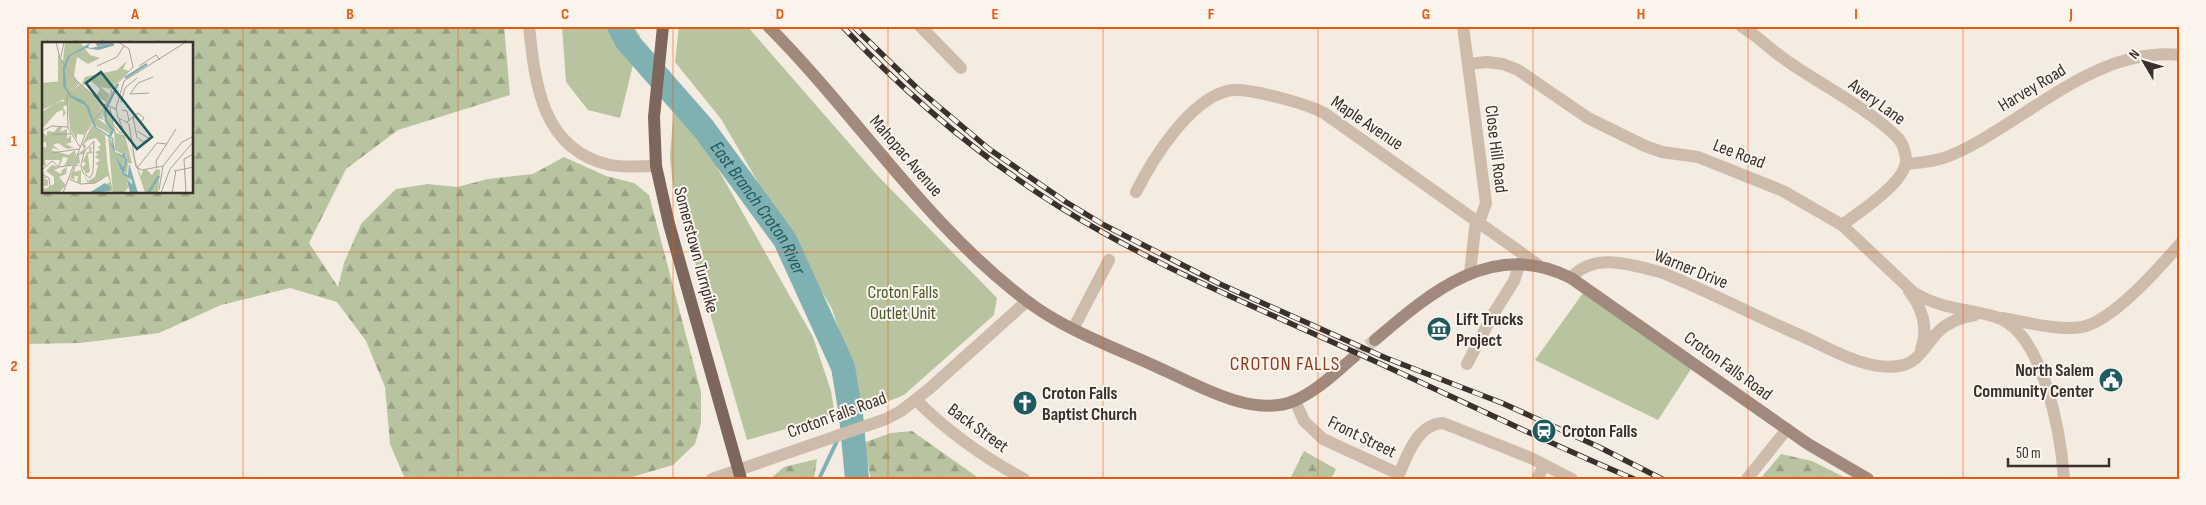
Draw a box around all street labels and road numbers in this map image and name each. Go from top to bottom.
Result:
street label: Harvey Road [1994,60,2070,116]
street label: Avery Lane [1844,74,1910,130]
street label: Maple Avenue [1327,91,1407,155]
street label: Close Hill Road [1480,104,1512,194]
street label: Mahopac Avenue [865,111,947,201]
street label: Lee Road [1710,135,1768,173]
street label: Somerstown Turnpike [669,185,723,315]
street label: Warner Drive [1651,245,1731,293]
street label: Croton Falls Road [1680,327,1776,405]
street label: Croton Falls Road [785,387,889,443]
street label: Back Street [944,399,1013,457]
street label: Front Street [1324,411,1400,463]

